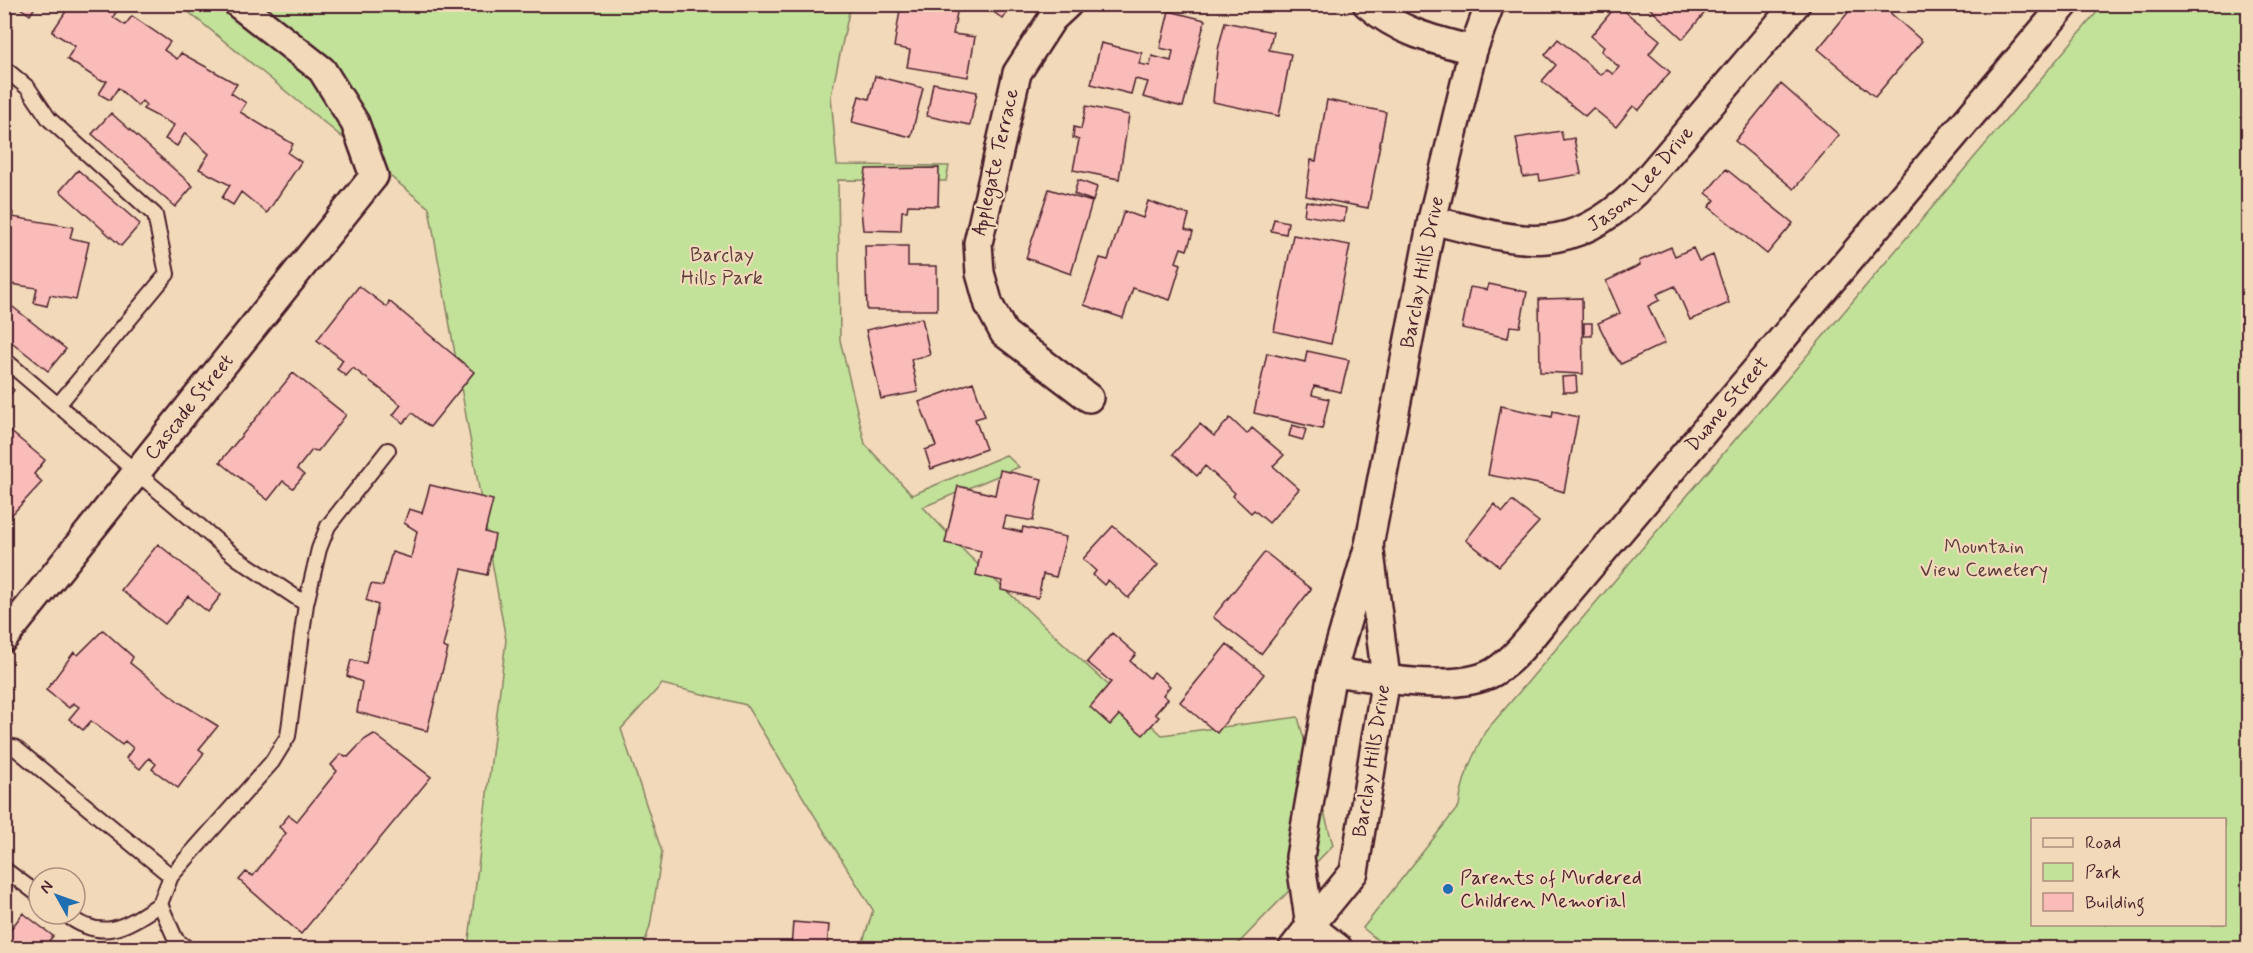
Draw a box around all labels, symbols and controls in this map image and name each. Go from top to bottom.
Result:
street label: Applegate Terrace [966,86,1027,238]
street label: Jason Lee Drive [1583,120,1700,238]
street label: Barclay Hills Drive [1394,193,1451,350]
park label: Barclay Hills Park [681,242,763,292]
street label: Cascade Street [138,348,240,466]
street label: Duane Street [1679,351,1775,457]
park label: Mountain View Cemetery [1920,534,2048,584]
street label: Barclay Hills Drive [1347,683,1397,839]
legend [2031,818,2226,926]
text: Road [2085,831,2121,855]
text: Park [2085,861,2121,885]
place label: Parents of Murdered Children Memorial [1460,865,1642,915]
north arrow [27,866,87,926]
text: N [35,876,58,898]
marker: Parents of Murdered Children Memorial [1441,882,1455,896]
text: Building [2085,891,2145,917]

